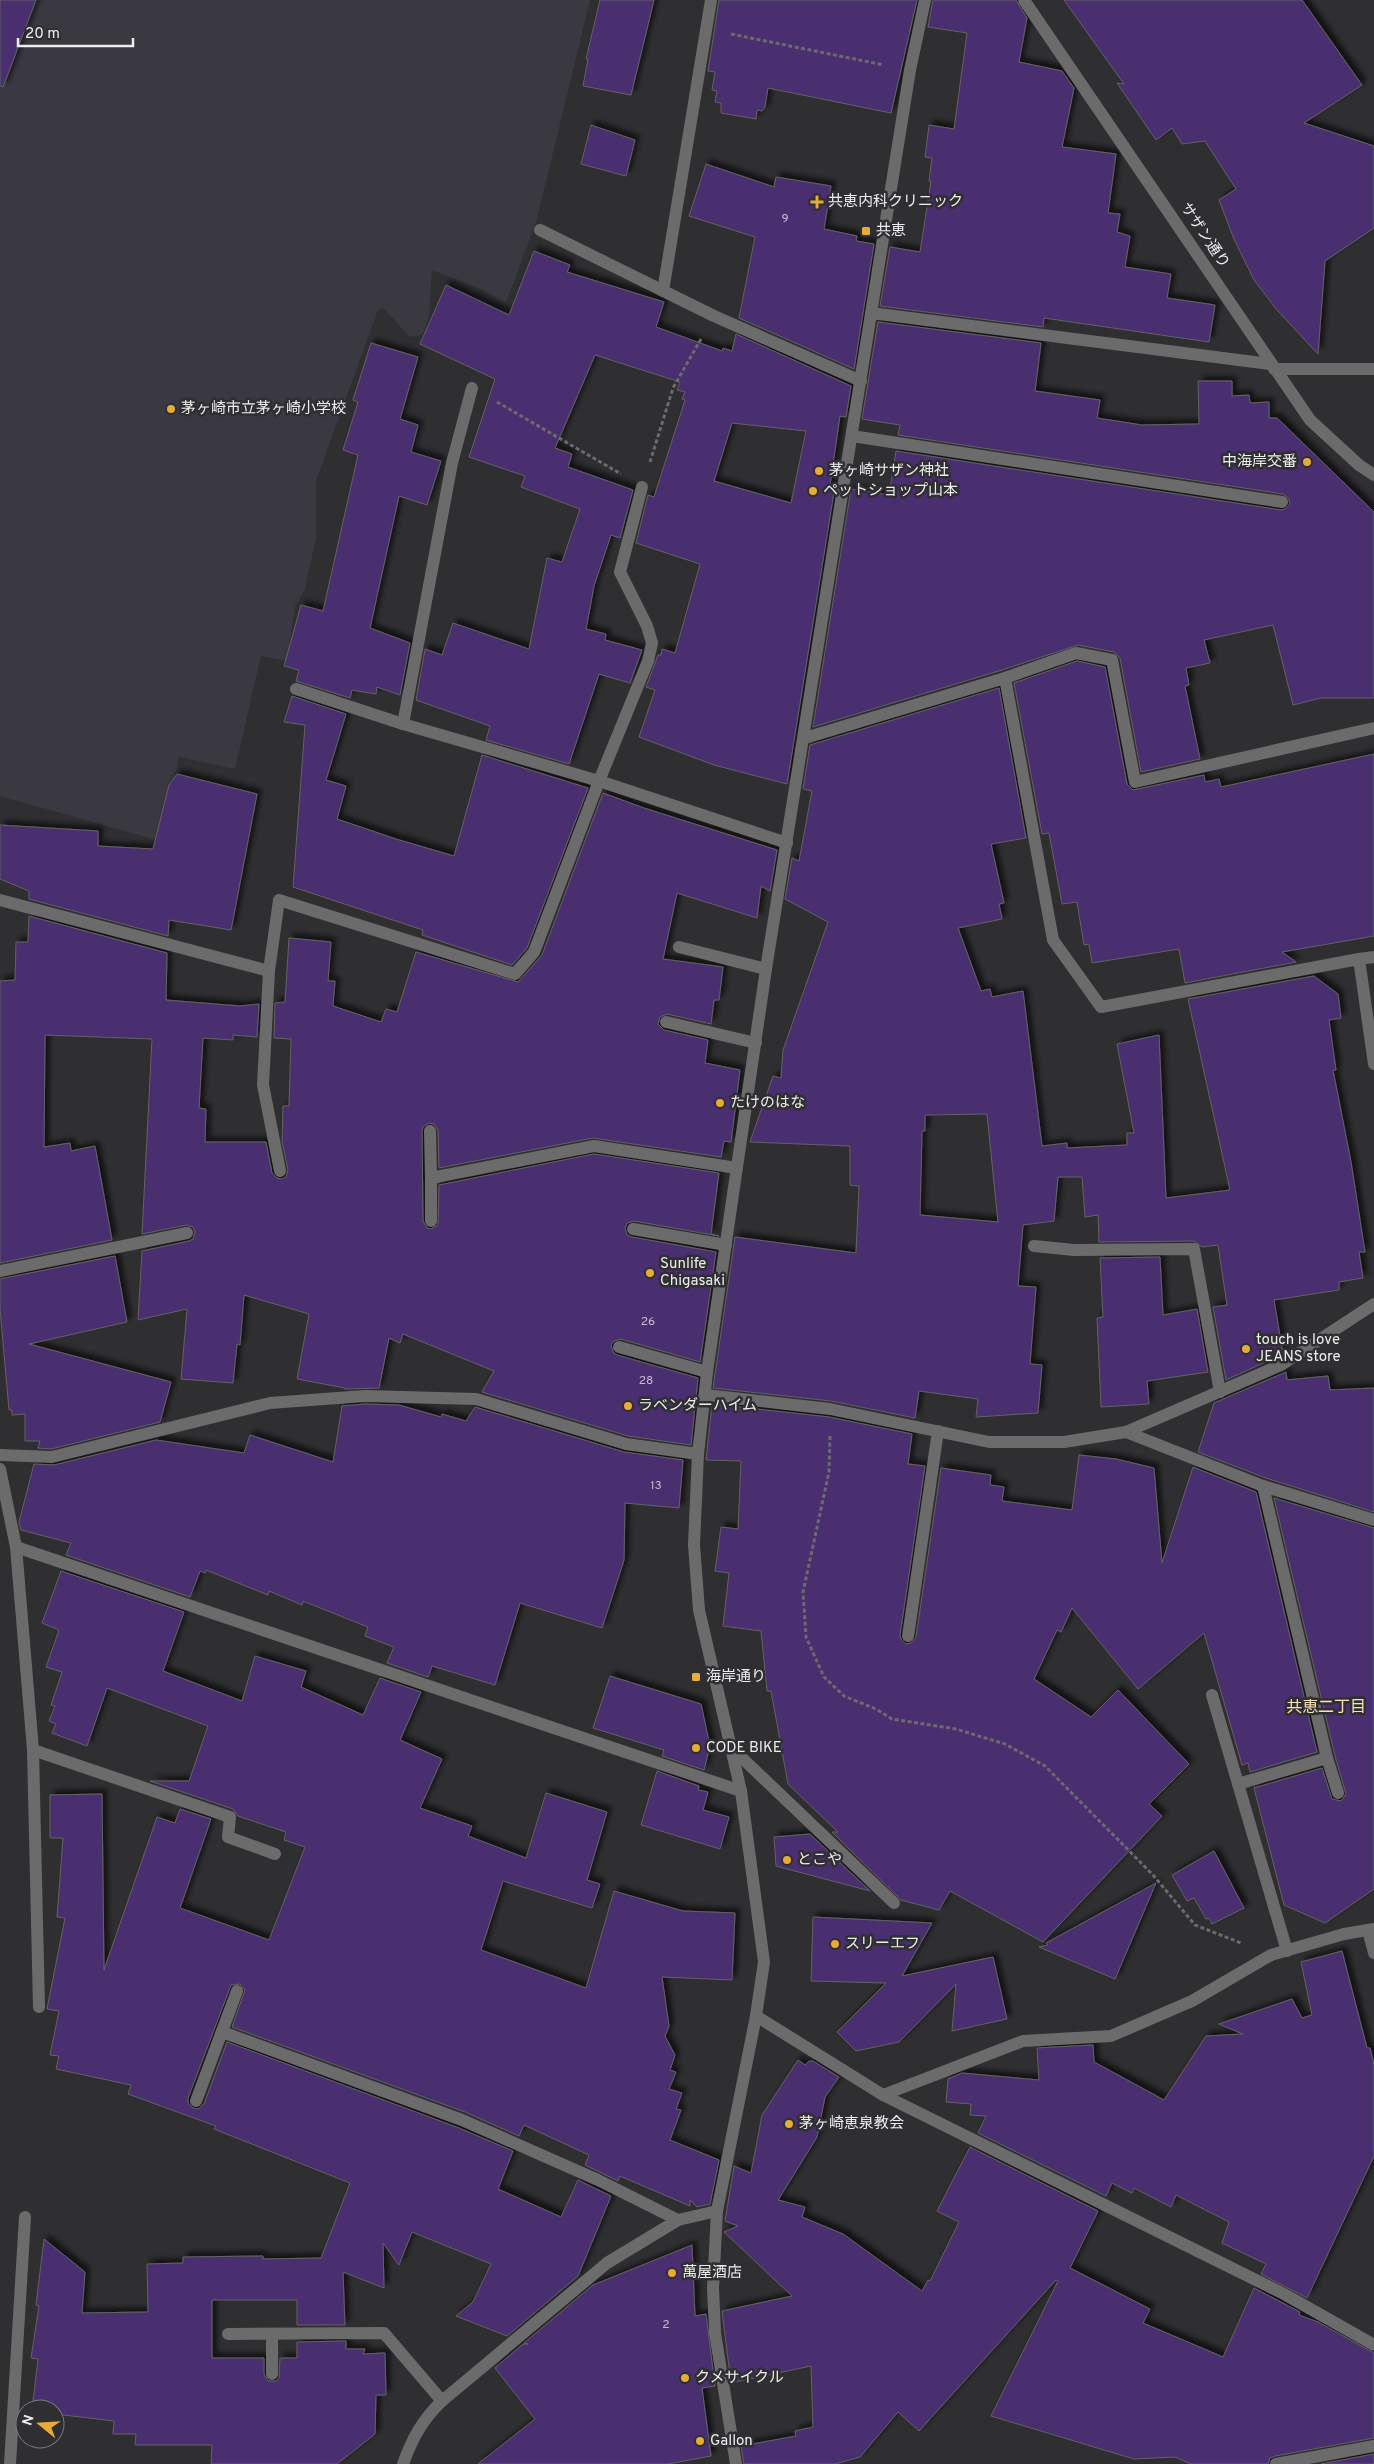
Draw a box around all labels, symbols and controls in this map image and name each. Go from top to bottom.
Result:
scale bar [18,15,132,47]
text: 20 m [25,25,60,44]
place label: 共恵内科クリニック [828,193,963,212]
marker: 共恵内科クリニック [810,195,824,209]
street label: サザン通り [1175,200,1233,272]
house number: 9 [781,211,789,227]
place label: 共恵 [876,222,906,241]
marker: 共恵 [860,225,872,237]
place label: 茅ヶ崎市立茅ヶ崎小学校 [181,400,346,419]
marker: 茅ヶ崎市立茅ヶ崎小学校 [165,403,177,415]
place label: 中海岸交番 [1222,453,1297,472]
marker: 中海岸交番 [1301,456,1313,468]
place label: 茅ヶ崎サザン神社 [829,462,949,481]
marker: 茅ヶ崎サザン神社 [813,465,825,477]
place label: ペットショップ山本 [823,482,958,501]
marker: ペットショップ山本 [807,485,819,497]
place label: たけのはな [730,1094,805,1113]
marker: たけのはな [714,1097,726,1109]
place label: Sunlife Chigasaki [660,1255,725,1291]
marker: Sunlife Chigasaki [644,1267,656,1279]
house number: 26 [641,1314,655,1330]
place label: touch is love JEANS store [1256,1331,1341,1367]
marker: touch is love JEANS store [1240,1343,1252,1355]
house number: 28 [639,1373,653,1389]
place label: ラベンダーハイム [638,1397,757,1416]
marker: ラベンダーハイム [622,1400,634,1412]
house number: 13 [650,1478,662,1494]
place label: 海岸通り [706,1668,766,1687]
marker: 海岸通り [690,1671,702,1683]
district label: 共恵二丁目 [1286,1698,1366,1718]
place label: CODE BIKE [706,1739,782,1758]
marker: CODE BIKE [690,1742,702,1754]
place label: とこや [797,1851,842,1870]
marker: とこや [781,1854,793,1866]
place label: スリーエフ [845,1935,920,1954]
marker: スリーエフ [829,1938,841,1950]
place label: 茅ヶ崎恵泉教会 [799,2115,904,2134]
marker: 茅ヶ崎恵泉教会 [783,2118,795,2130]
place label: 萬屋酒店 [682,2264,742,2283]
marker: 萬屋酒店 [666,2267,678,2279]
house number: 2 [662,2317,670,2333]
place label: クメサイクル [695,2369,784,2388]
marker: クメサイクル [679,2372,691,2384]
north arrow [15,2399,65,2449]
text: N [19,2413,39,2428]
place label: Gallon [710,2432,753,2451]
marker: Gallon [694,2435,706,2447]

